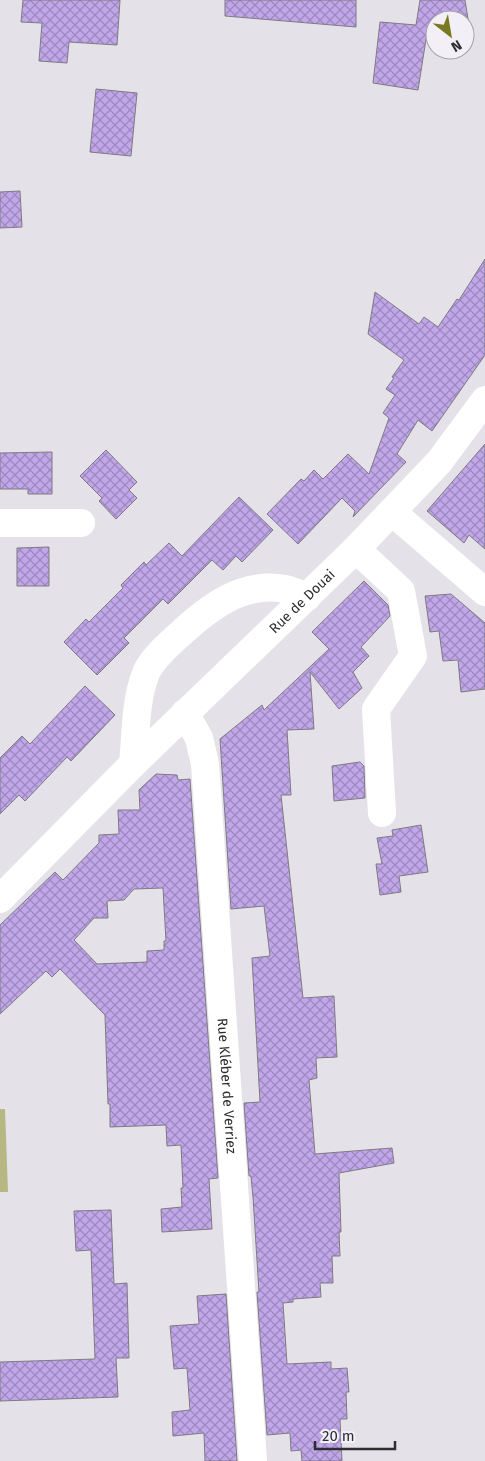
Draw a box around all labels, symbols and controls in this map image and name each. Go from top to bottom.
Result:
north arrow [425,10,475,60]
text: N [448,36,465,55]
street label: Rue de Douai [266,566,339,637]
street label: Rue Kléber de Verriez [214,1017,240,1154]
scale bar [315,1418,395,1450]
text: 20 m [322,1427,355,1445]

